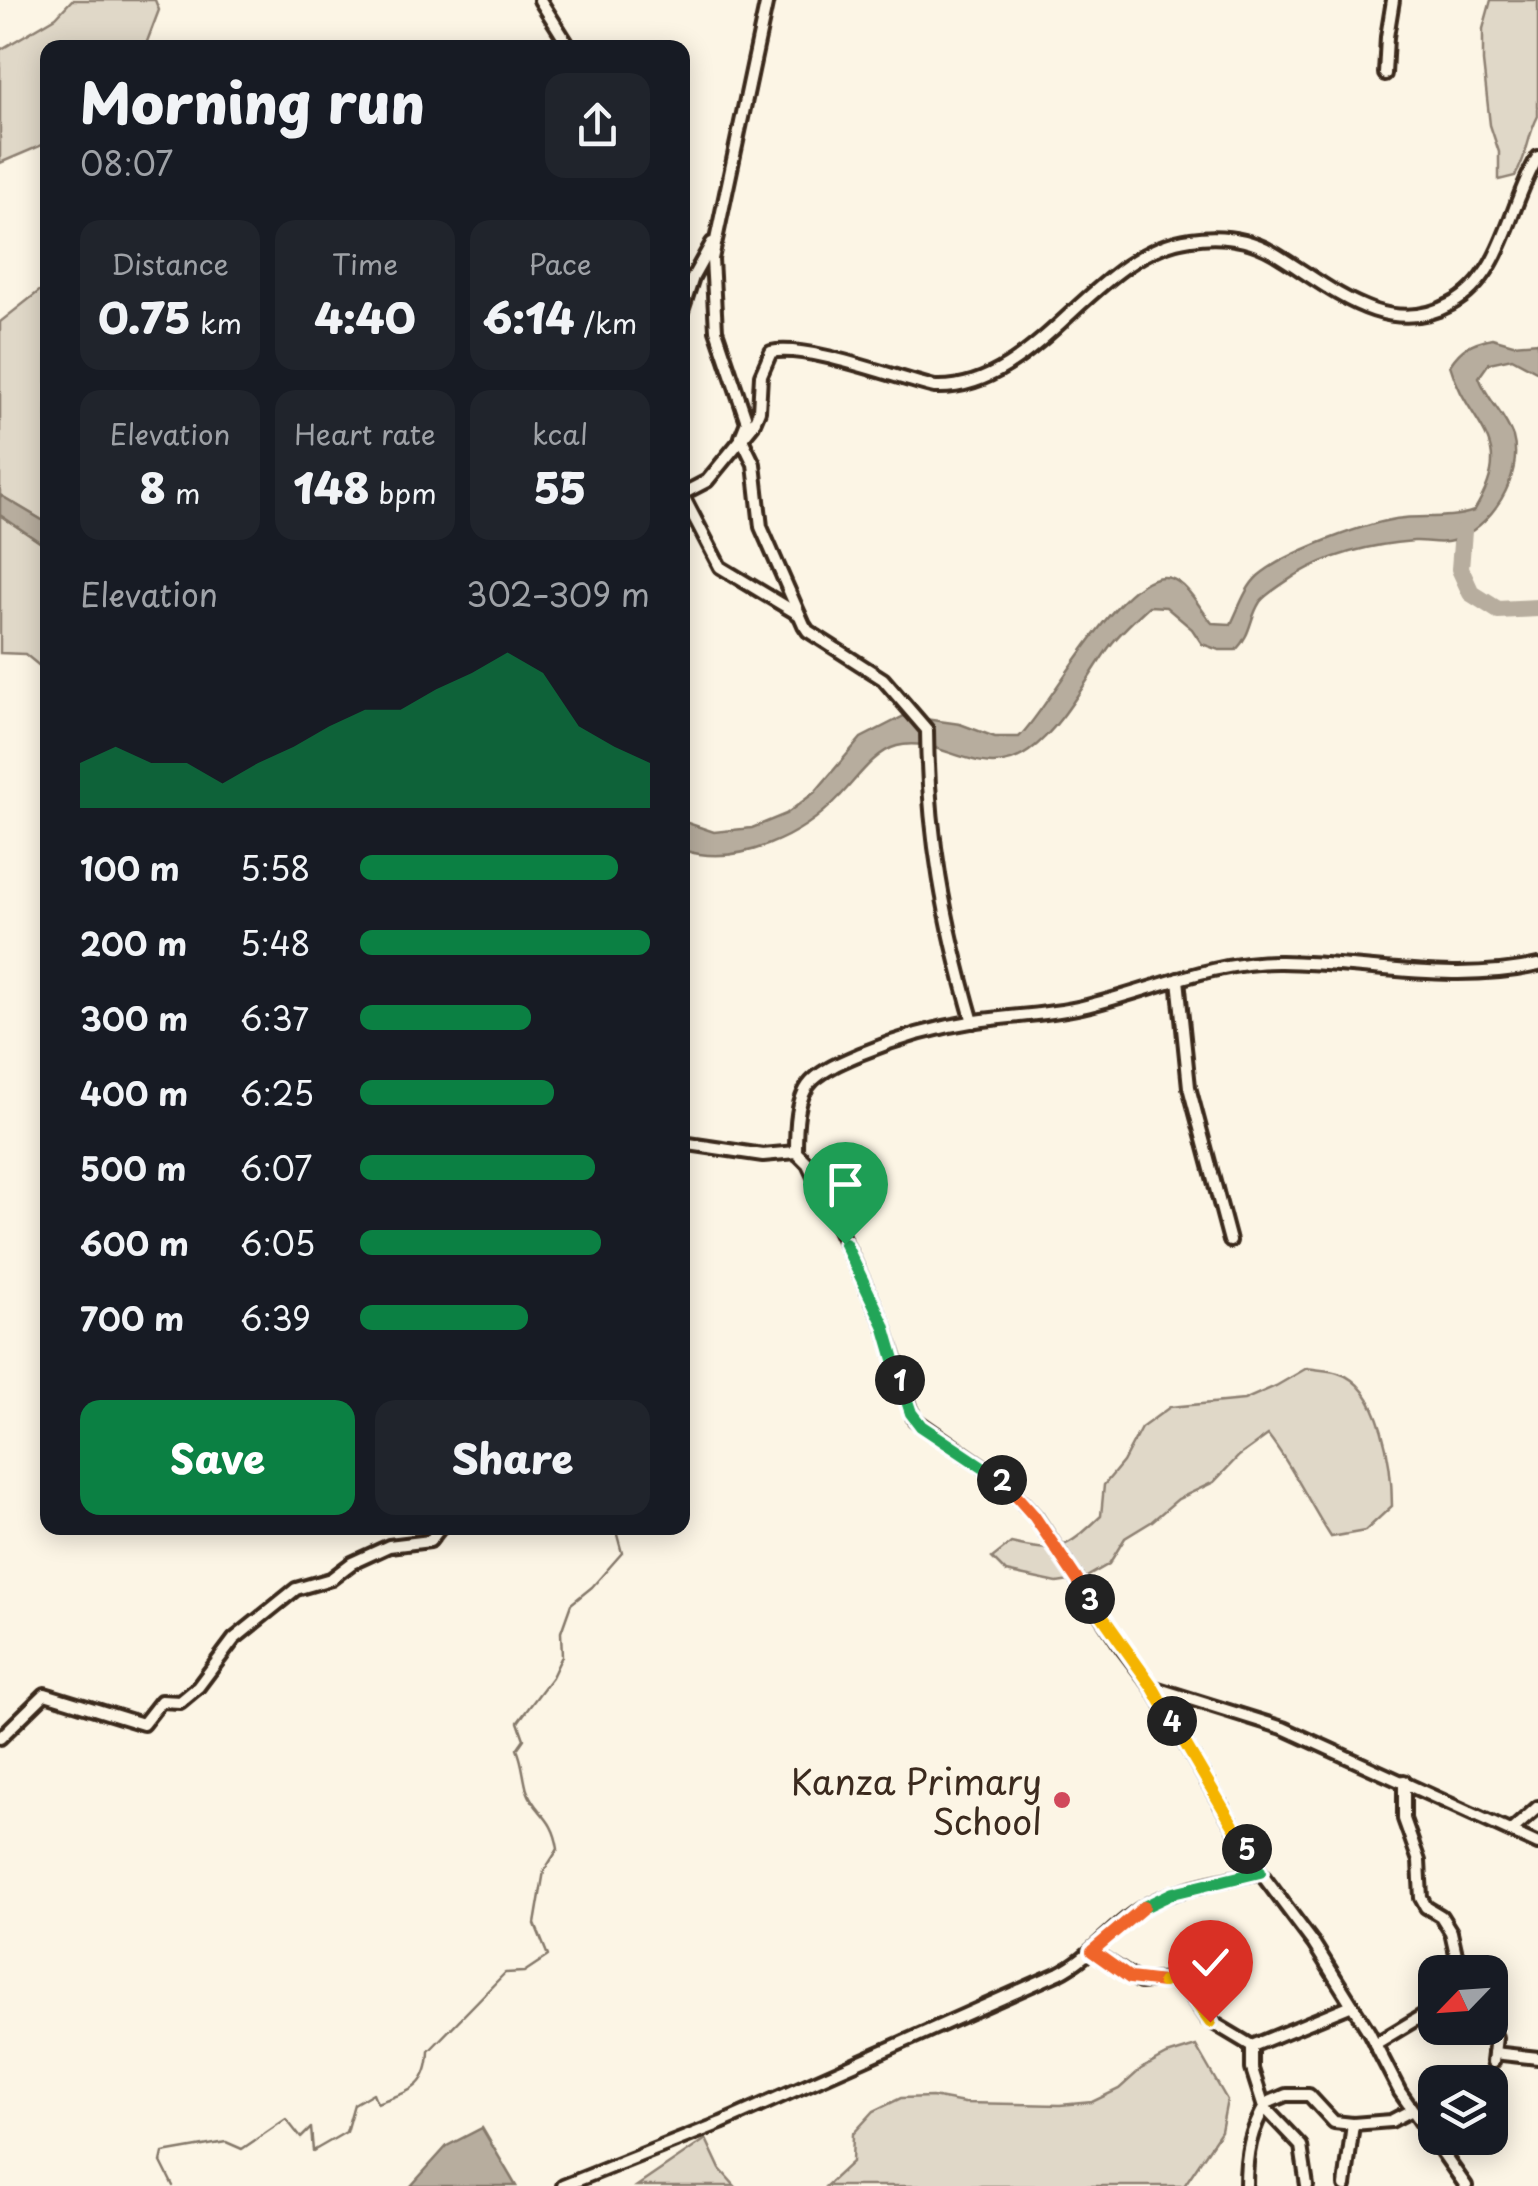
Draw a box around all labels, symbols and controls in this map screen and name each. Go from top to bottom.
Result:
text: Morning run [80,60,425,143]
button: share [545,73,650,178]
text: 08:07 [80,139,173,187]
text: Distance [111,242,229,285]
text: Time [332,242,398,285]
text: Pace [528,242,592,285]
text: 0.75 [98,285,191,348]
text: 4:40 [314,285,416,348]
text: 6:14 [483,285,574,348]
text: km [191,301,242,344]
text: /km [574,301,637,344]
text: Elevation [110,412,230,455]
text: Heart rate [294,412,436,455]
text: kcal [532,412,588,455]
text: 8 [140,455,166,518]
text: 148 [293,455,370,518]
text: 55 [533,455,587,518]
text: m [166,471,200,514]
text: bpm [370,471,437,514]
text: Elevation [80,570,218,618]
text: 302–309 m [466,570,650,618]
text: 100 m [80,844,180,892]
text: 5:58 [240,844,310,892]
text: 200 m [80,919,187,967]
text: 5:48 [240,919,311,967]
text: 300 m [80,994,188,1042]
text: 6:37 [240,994,309,1042]
text: 400 m [80,1069,188,1117]
text: 6:25 [240,1069,314,1117]
pin [803,1142,888,1245]
text: 500 m [80,1144,186,1192]
text: 6:07 [240,1144,312,1192]
icon: arrive [818,1157,873,1212]
text: 600 m [80,1219,189,1267]
text: 6:05 [240,1219,315,1267]
text: 700 m [80,1294,184,1342]
text: 6:39 [240,1294,311,1342]
pin: 1 [875,1355,925,1405]
text: 1 [893,1358,907,1401]
button: Save [80,1400,355,1515]
button: Share [375,1400,650,1515]
pin: 2 [977,1455,1027,1505]
text: 2 [992,1458,1012,1501]
pin: 3 [1065,1574,1115,1624]
text: 3 [1081,1577,1099,1620]
pin: 4 [1147,1696,1197,1746]
text: 4 [1162,1699,1182,1742]
place label: Kanza Primary School [791,1754,1042,1847]
marker: Kanza Primary School [1051,1789,1073,1811]
pin: 5 [1222,1824,1272,1874]
text: 5 [1238,1827,1256,1870]
pin [1168,1920,1253,2023]
icon: check [1183,1935,1238,1990]
north arrow [1418,1955,1508,2045]
map controls [1418,1955,1508,2155]
button: layers [1418,2065,1508,2155]

